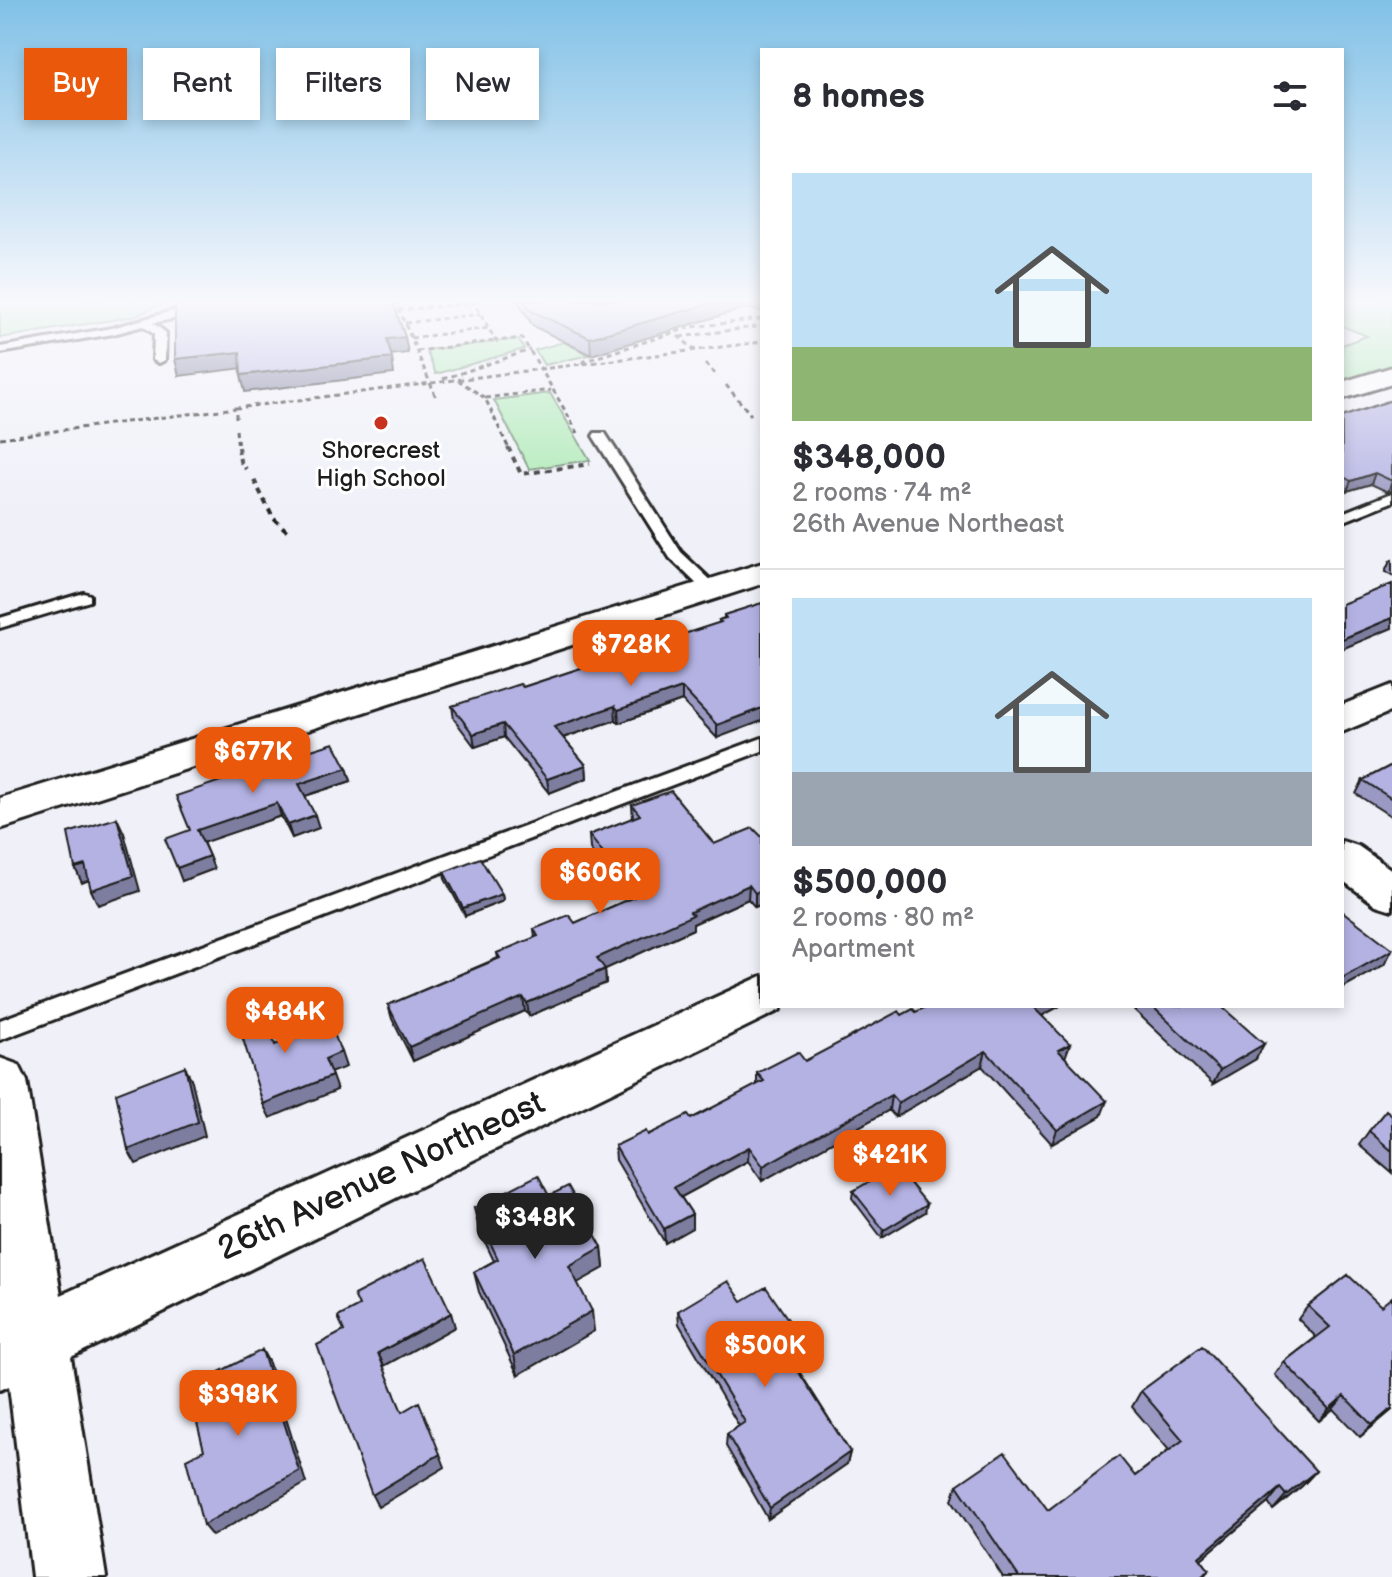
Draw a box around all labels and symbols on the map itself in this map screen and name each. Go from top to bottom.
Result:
marker: Shorecrest High School [372,414,390,432]
place label: Shorecrest High School [316,436,446,493]
pin: $728K [575,620,687,688]
pin: $677K [197,727,309,795]
pin: $606K [544,848,656,916]
pin: $484K [229,987,341,1055]
street label: 26th Avenue Northeast [211,1082,551,1270]
pin: $421K [834,1130,946,1198]
pin: $348K [479,1193,591,1261]
pin: $500K [709,1321,821,1389]
pin: $398K [182,1370,294,1438]

